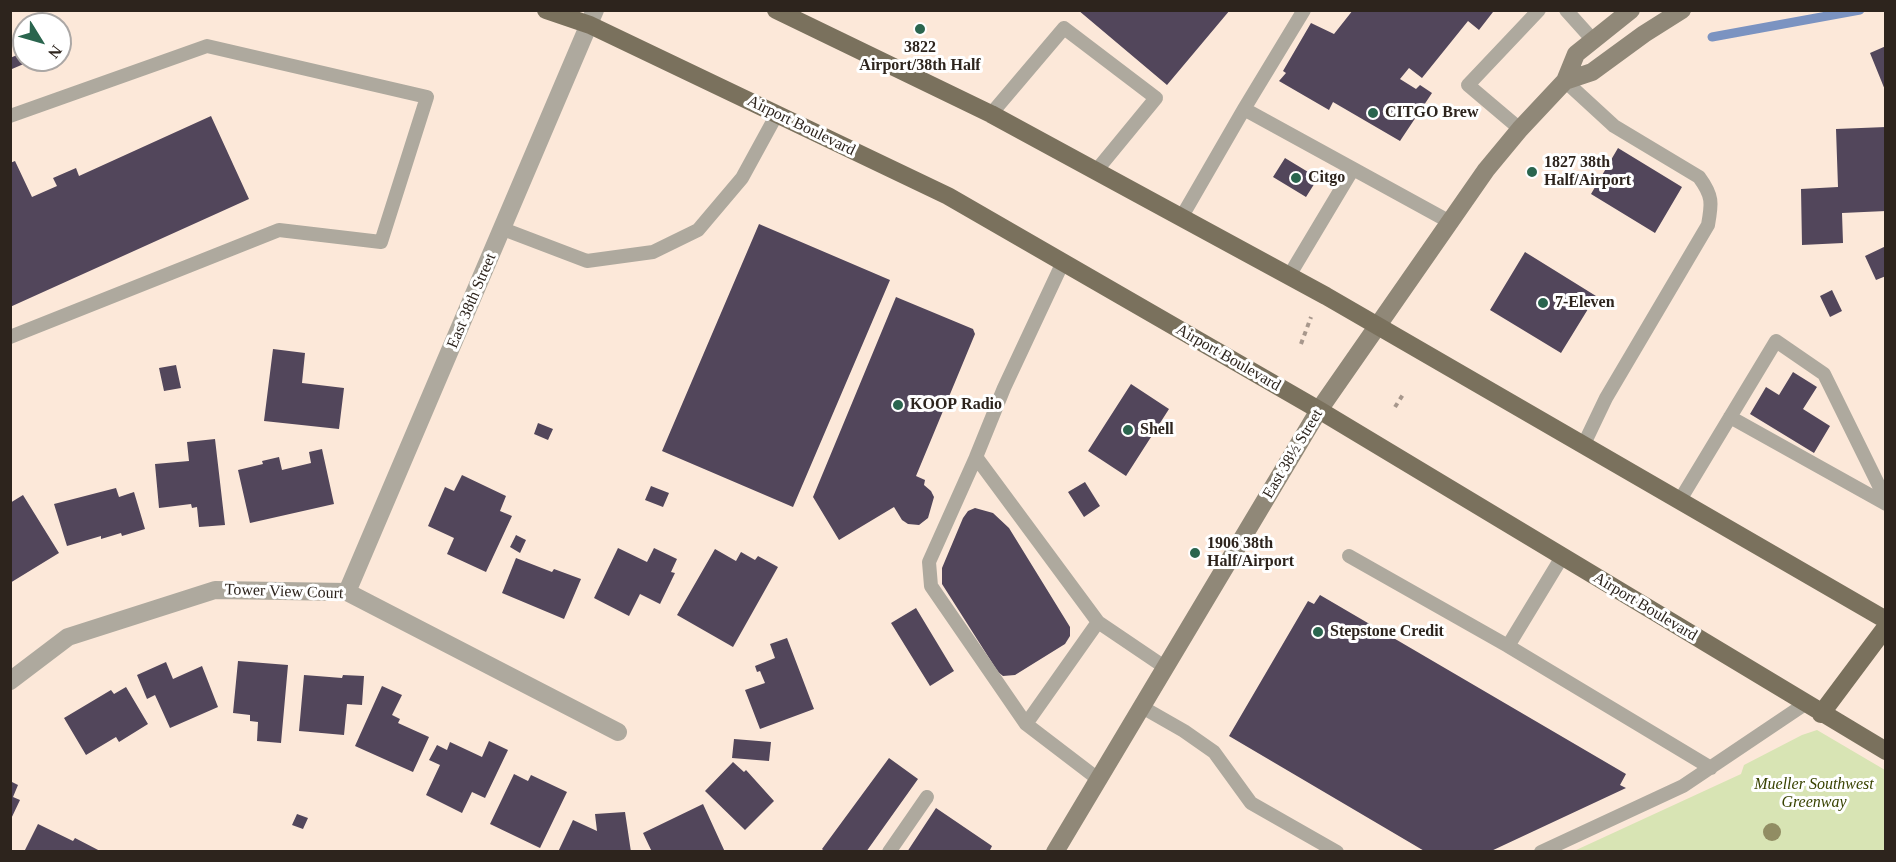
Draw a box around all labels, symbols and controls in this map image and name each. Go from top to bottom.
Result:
north arrow [12,12,72,72]
marker: 3822 Airport/38th Half [913,22,927,36]
place label: 3822 Airport/38th Half [859,38,981,76]
text: N [45,42,65,62]
street label: Airport Boulevard [744,92,858,160]
place label: CITGO Brew [1385,103,1478,123]
marker: CITGO Brew [1366,106,1380,120]
place label: 1827 38th Half/Airport [1544,153,1631,191]
marker: 1827 38th Half/Airport [1525,165,1539,179]
place label: Citgo [1308,168,1345,188]
marker: Citgo [1289,171,1303,185]
street label: East 38th Street [443,251,501,351]
place label: 7-Eleven [1555,293,1615,313]
marker: 7-Eleven [1536,296,1550,310]
street label: Airport Boulevard [1172,320,1284,396]
place label: KOOP Radio [910,395,1002,415]
marker: KOOP Radio [891,398,905,412]
street label: East 38½ Street [1259,406,1327,502]
place label: Shell [1140,420,1174,440]
marker: Shell [1121,423,1135,437]
place label: 1906 38th Half/Airport [1207,534,1294,572]
marker: 1906 38th Half/Airport [1188,546,1202,560]
street label: Airport Boulevard [1590,568,1700,646]
street label: Tower View Court [224,580,344,604]
place label: Stepstone Credit [1330,622,1444,642]
marker: Stepstone Credit [1311,625,1325,639]
park label: Mueller Southwest Greenway [1754,775,1874,813]

